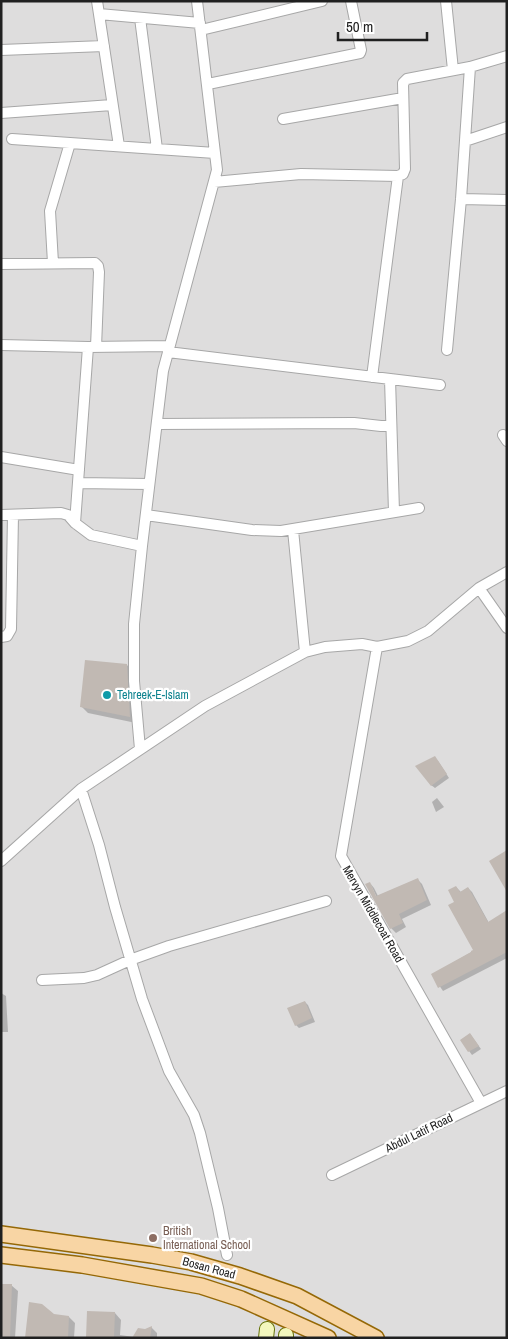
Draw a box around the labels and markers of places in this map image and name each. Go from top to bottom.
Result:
place label: Tehreek-E-Islam [117,687,189,703]
marker: Tehreek-E-Islam [101,689,113,701]
place label: British International School [163,1223,251,1253]
marker: British International School [147,1232,159,1244]

